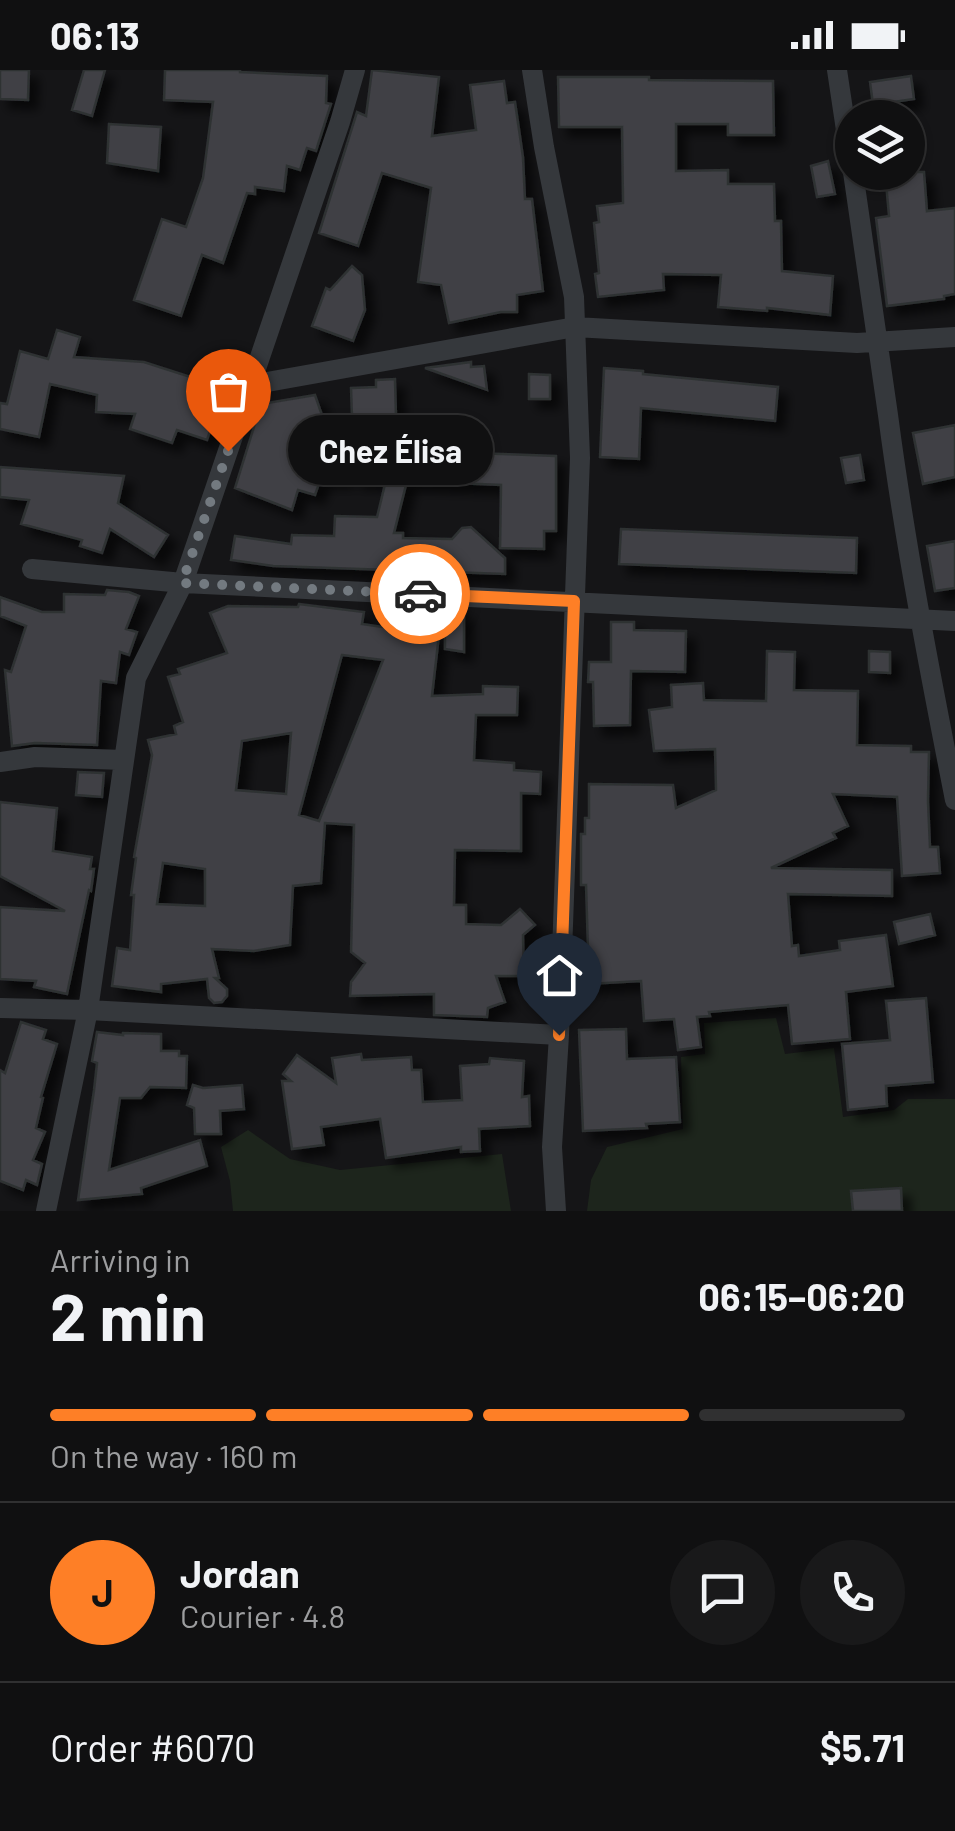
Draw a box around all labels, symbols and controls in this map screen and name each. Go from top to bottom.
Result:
text: 06:13 [50,12,140,58]
map controls [835,100,925,190]
button: layers [835,100,925,190]
pin [186,349,271,452]
icon: bag [201,364,256,419]
callout: Chez Élisa [288,416,493,486]
text: Chez Élisa [319,431,462,469]
courier [370,544,470,644]
icon: car [393,567,448,622]
pin [517,933,602,1036]
icon: home [532,948,587,1003]
text: Arriving in [50,1240,190,1278]
text: 06:15–06:20 [698,1273,905,1319]
text: 2 min [50,1276,206,1354]
text: On the way · 160 m [50,1436,297,1474]
button: chat [670,1540,775,1645]
button: phone [800,1540,905,1645]
text: Jordan [180,1550,300,1596]
text: J [91,1569,114,1615]
text: Courier · 4.8 [180,1596,345,1634]
text: Order #6070 [50,1724,255,1770]
text: $5.71 [820,1724,905,1770]

